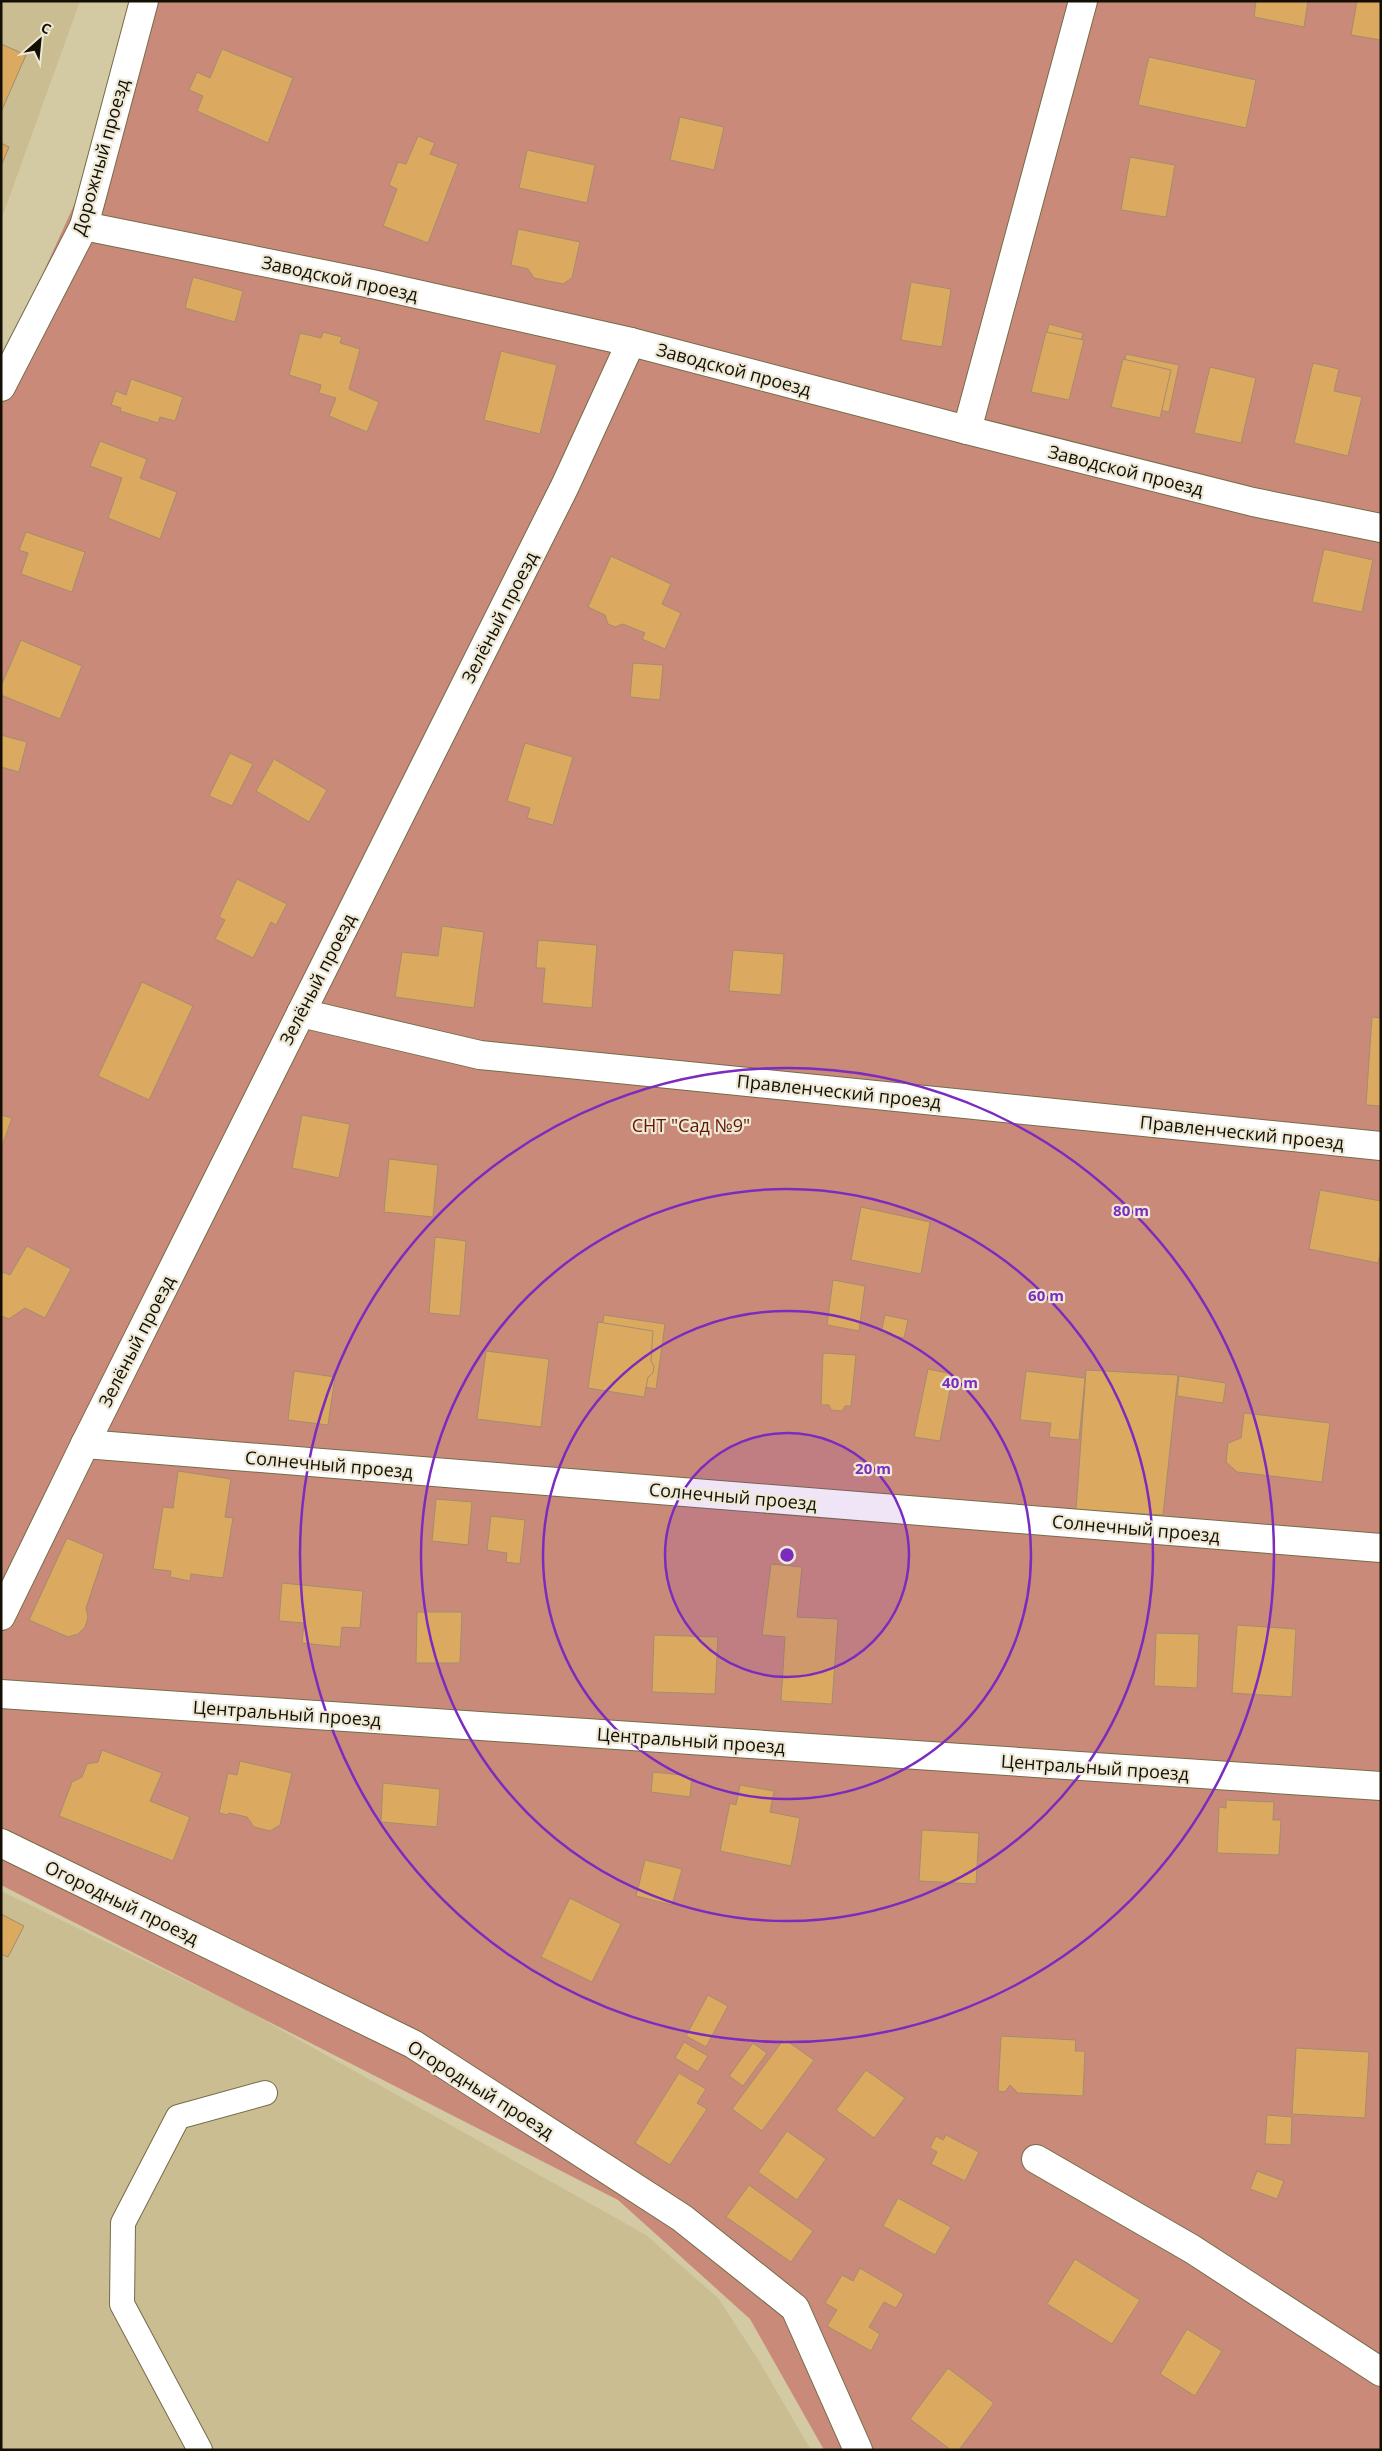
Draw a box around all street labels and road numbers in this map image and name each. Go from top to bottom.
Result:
street label: Дорожный проезд [66,76,134,238]
street label: Заводской проезд [260,250,420,306]
street label: Заводской проезд [654,337,814,401]
street label: Заводской проезд [1046,439,1206,501]
street label: Зелёный проезд [456,547,542,687]
street label: Зелёный проезд [274,909,360,1049]
street label: Правленческий проезд [736,1068,942,1114]
street label: Правленческий проезд [1139,1109,1345,1155]
street label: Зелёный проезд [93,1271,179,1411]
street label: Солнечный проезд [244,1445,414,1483]
street label: Солнечный проезд [648,1477,818,1515]
street label: Солнечный проезд [1051,1509,1221,1547]
street label: Центральный проезд [192,1694,382,1732]
street label: Центральный проезд [596,1721,786,1759]
street label: Центральный проезд [1000,1748,1190,1786]
street label: Огородный проезд [41,1854,203,1950]
street label: Огородный проезд [403,2034,559,2144]

